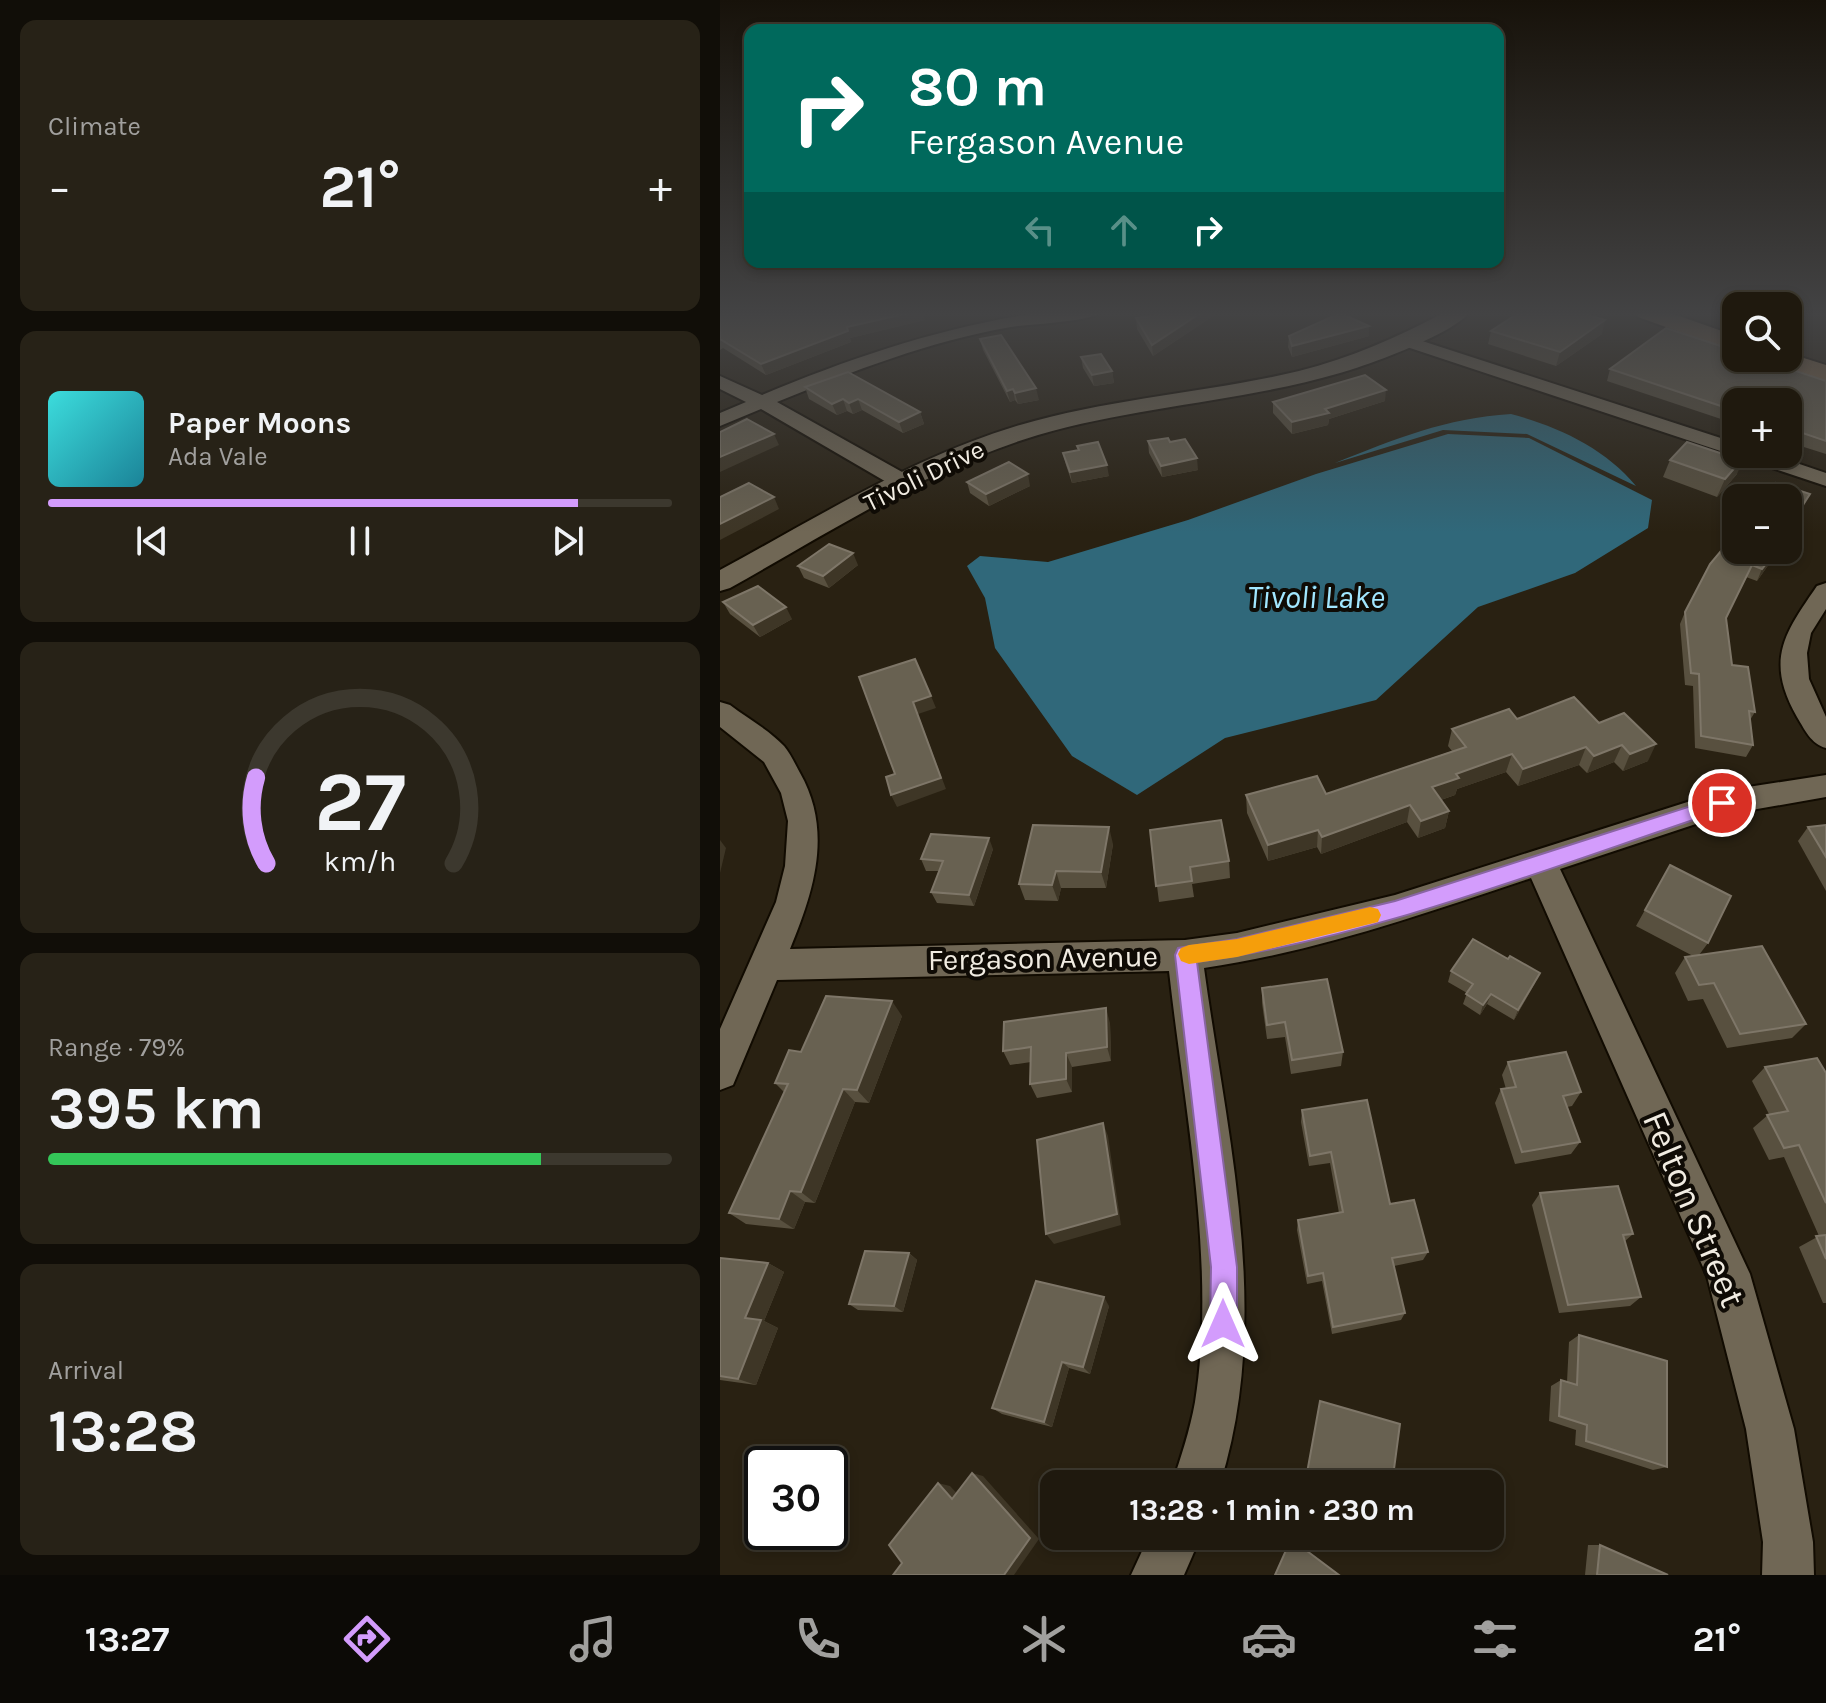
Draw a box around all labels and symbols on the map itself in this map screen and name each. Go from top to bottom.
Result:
street label: Tivoli Drive [859,434,989,518]
water label: Tivoli Lake [1247,579,1385,616]
pin [1688,769,1756,837]
street label: Fergason Avenue [928,938,1158,978]
street label: Felton Street [1634,1105,1754,1313]
position arrow [1181,1282,1265,1366]
speed limit sign: 30 [744,1446,848,1550]

